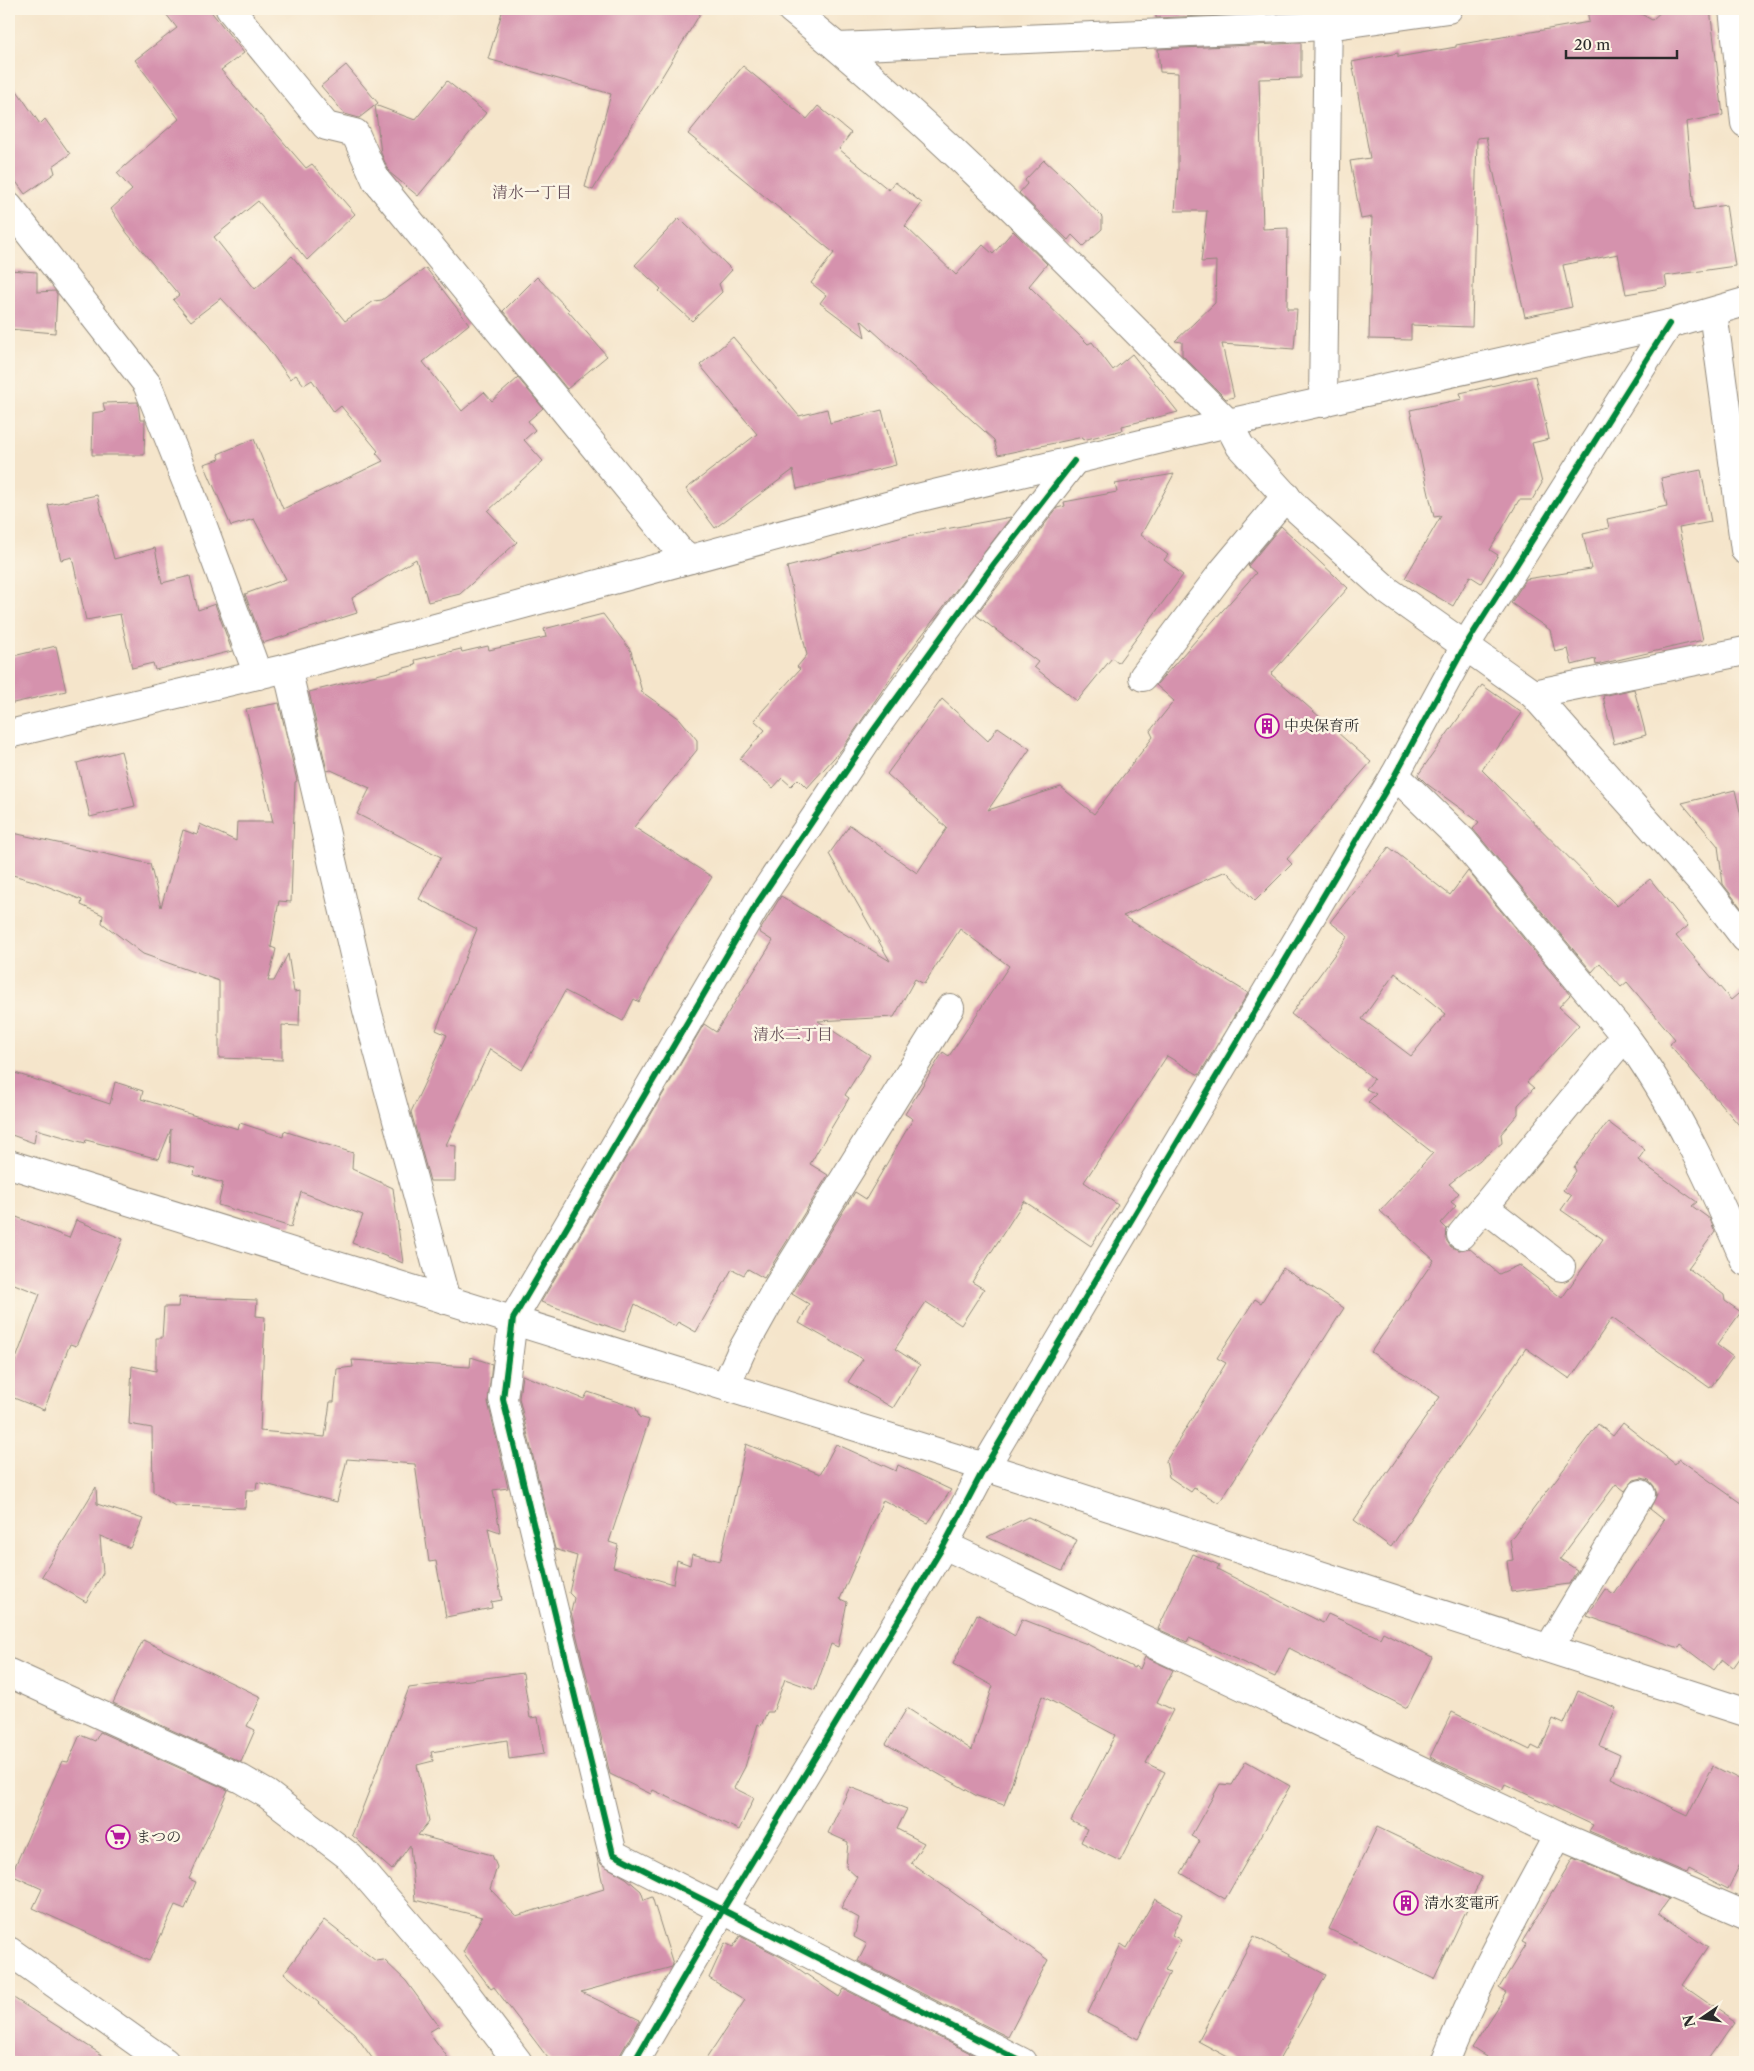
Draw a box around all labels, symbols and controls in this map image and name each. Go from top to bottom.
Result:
scale bar [1566,28,1678,60]
text: 20 m [1574,35,1610,54]
district label: 清水一丁目 [492,182,572,202]
building icon: 中央保育所 [1254,713,1280,739]
place label: 中央保育所 [1284,716,1359,735]
district label: 清水二丁目 [753,1024,833,1044]
supermarket icon: まつの [105,1824,131,1850]
place label: まつの [136,1827,181,1846]
building icon: 清水変電所 [1393,1890,1419,1916]
place label: 清水変電所 [1424,1893,1499,1912]
north arrow [1676,1994,1726,2044]
text: N [1679,2013,1699,2029]

